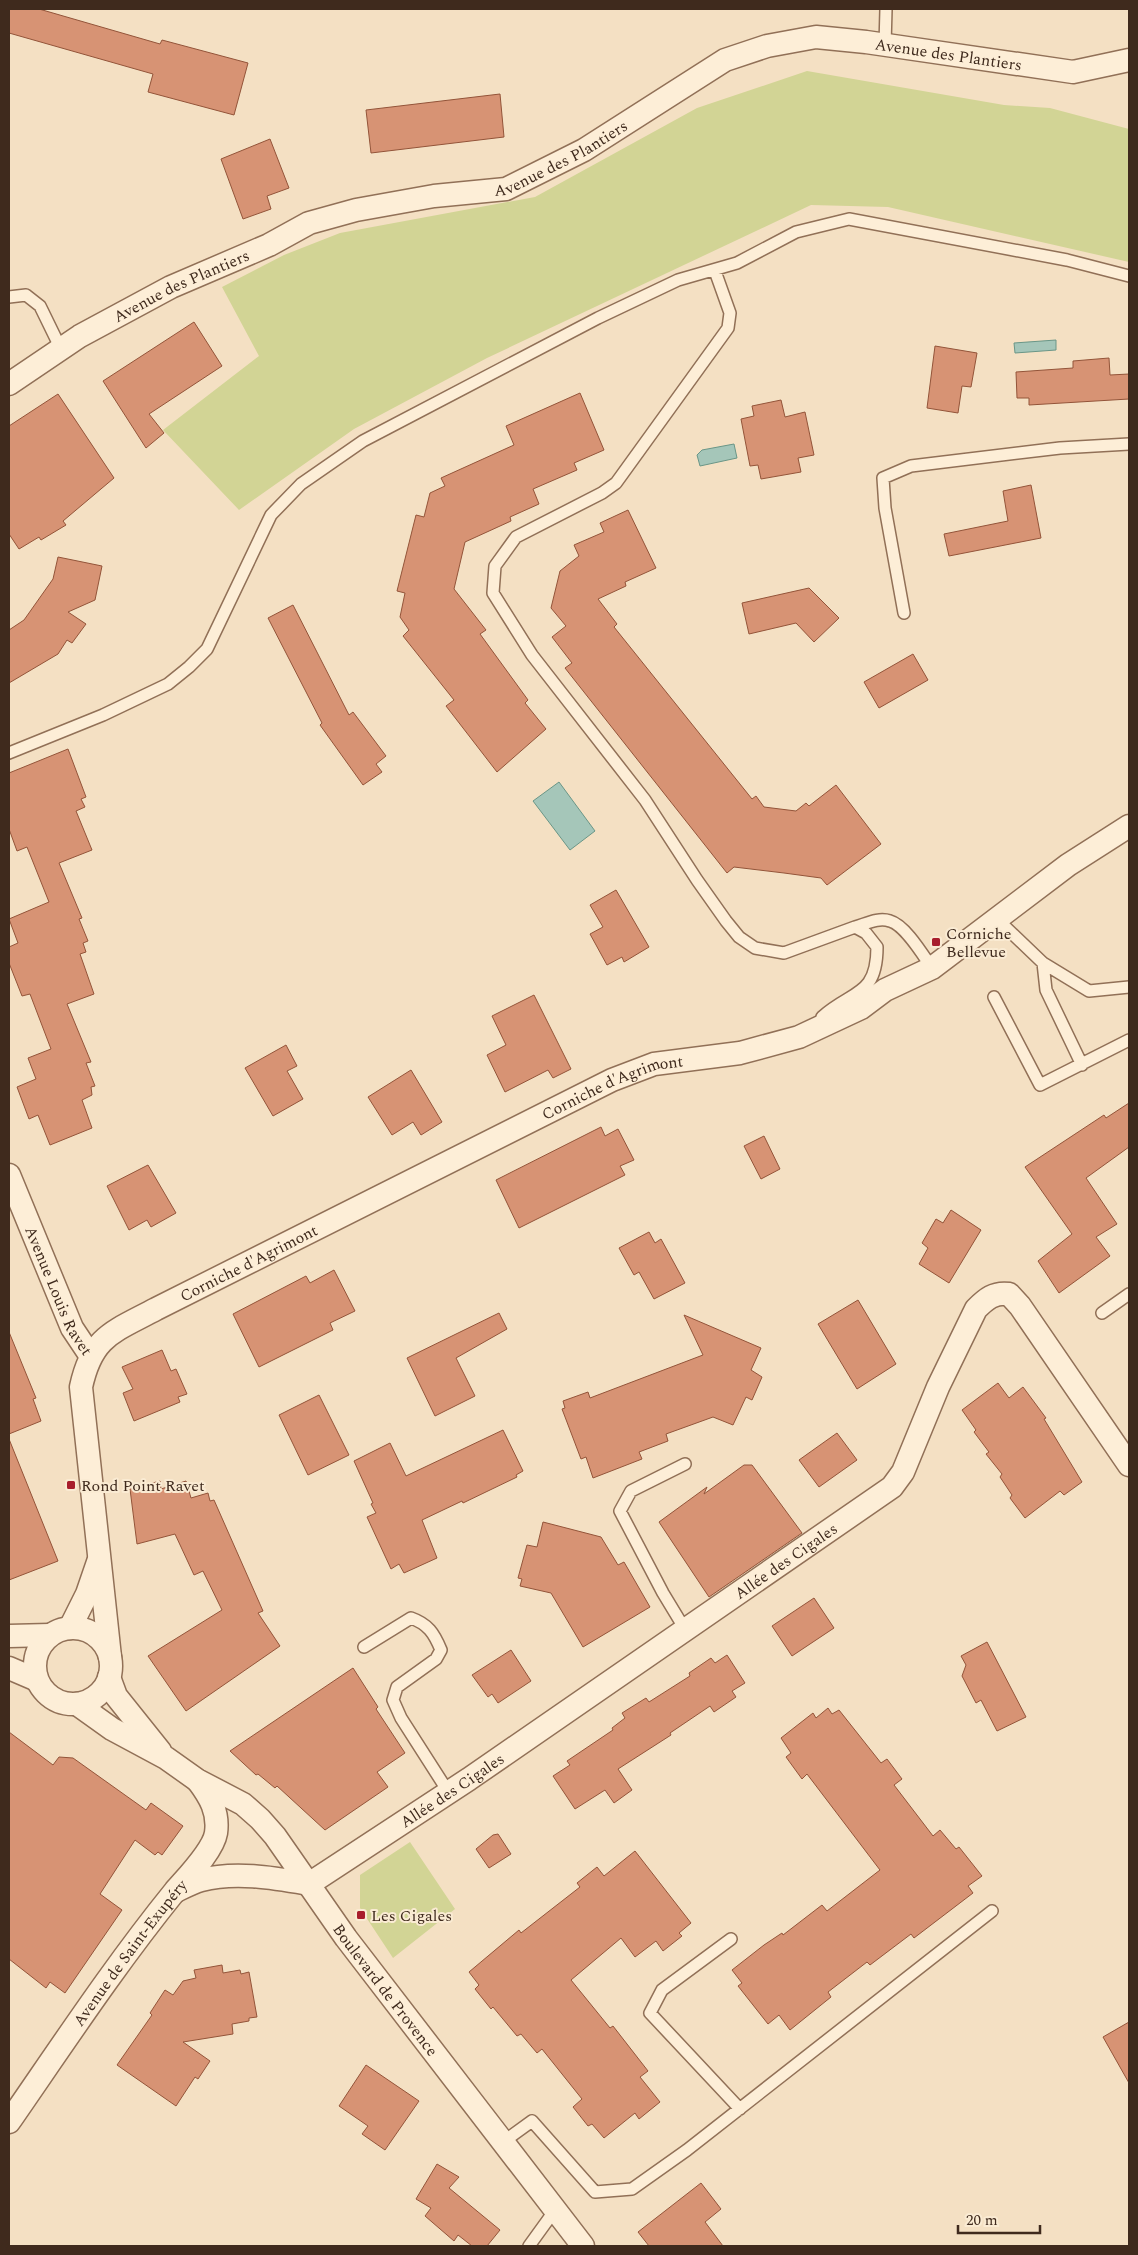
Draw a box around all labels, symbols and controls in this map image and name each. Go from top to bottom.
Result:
street label: Avenue des Plantiers [873,32,1024,77]
street label: Avenue des Plantiers [493,114,633,203]
street label: Avenue des Plantiers [109,244,253,329]
place label: Corniche Bellevue [946,922,1012,964]
marker: Corniche Bellevue [930,936,942,948]
street label: Corniche d'Agrimont [538,1049,685,1126]
street label: Corniche d'Agrimont [176,1219,322,1308]
street label: Avenue Louis Ravet [18,1222,98,1361]
place label: Rond Point Ravet [81,1474,205,1498]
marker: Rond Point Ravet [65,1479,77,1491]
street label: Allée des Cigales [730,1517,843,1606]
street label: Allée des Cigales [395,1747,509,1834]
street label: Avenue de Saint-Exupéry [67,1873,194,2032]
place label: Les Cigales [371,1904,452,1928]
marker: Les Cigales [355,1909,367,1921]
street label: Boulevard de Provence [326,1919,444,2062]
scale bar [958,2202,1040,2234]
text: 20 m [966,2209,998,2232]

